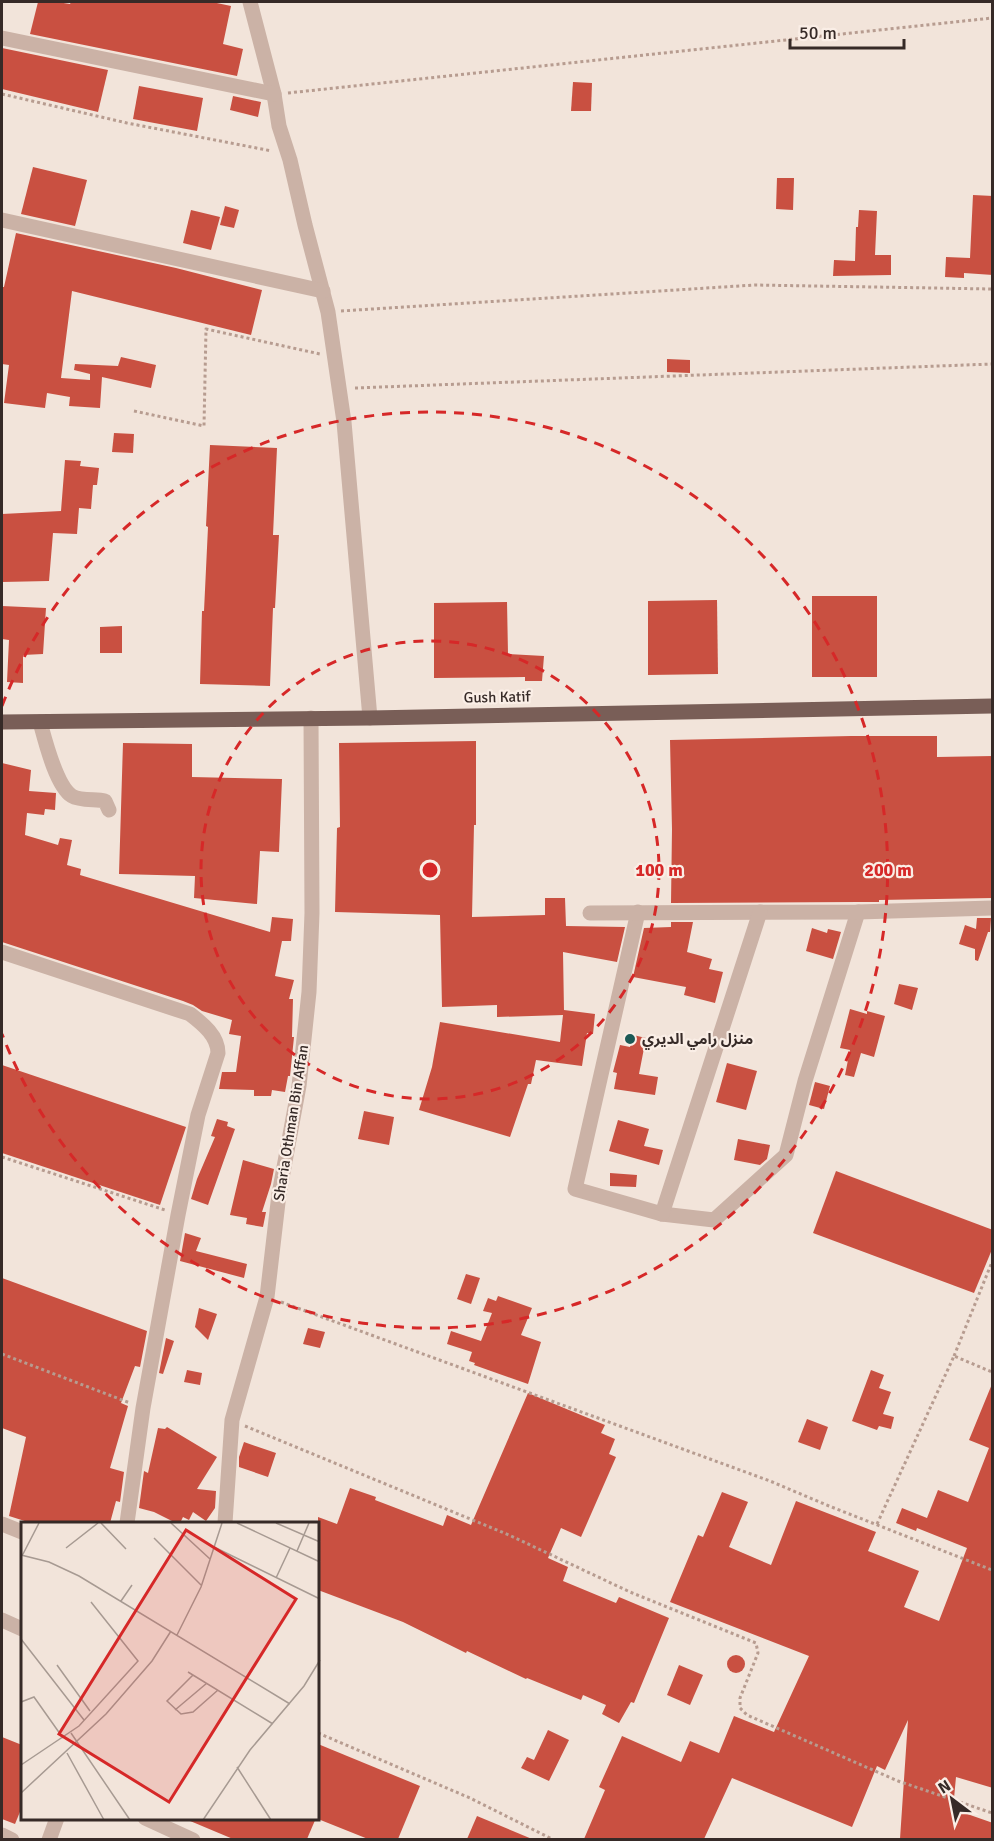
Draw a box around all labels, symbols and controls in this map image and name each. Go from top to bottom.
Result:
scale bar [790,12,904,50]
text: 50 m [799,22,837,44]
street label: Gush Katif [464,687,531,707]
text: 100 m [635,859,683,881]
text: 200 m [864,859,912,881]
centre of rings [420,860,440,880]
place label: منزل رامي الديري [642,1030,753,1050]
marker: منزل رامي الديري [623,1032,637,1046]
street label: Sharia Othman Bin Affan [270,1043,312,1203]
inset map [21,1522,320,1820]
north arrow [922,1769,982,1829]
text: N [935,1776,955,1799]

